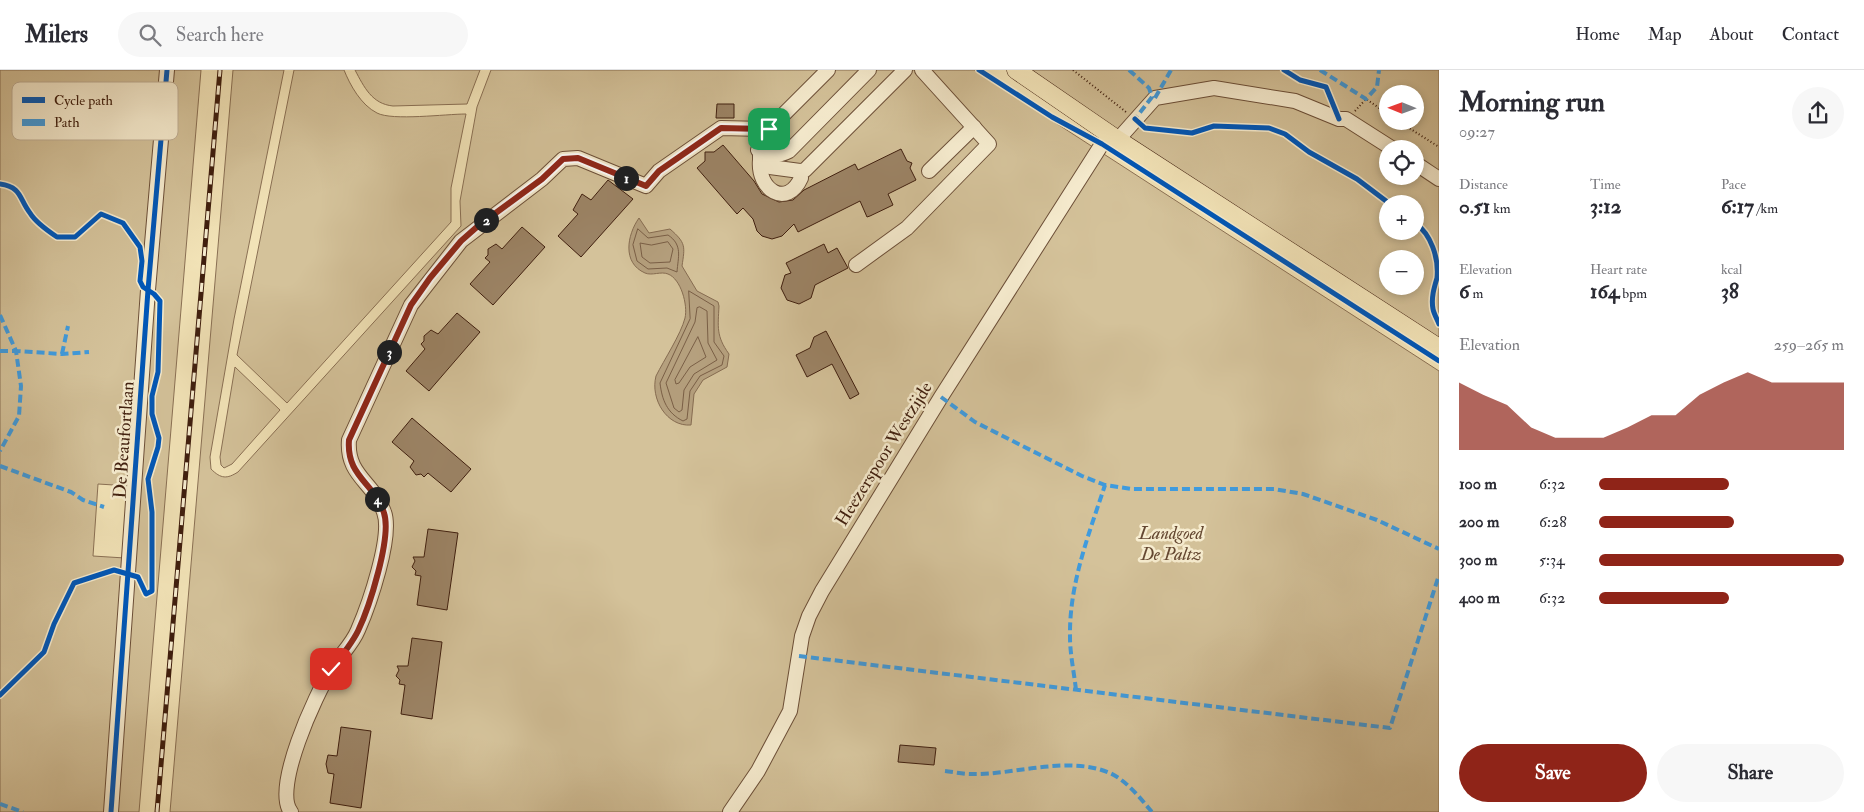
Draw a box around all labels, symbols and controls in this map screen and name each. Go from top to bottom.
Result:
search box [118,12,468,57]
text: Milers [25,19,88,50]
icon: search [136,21,164,49]
text: Search here [176,23,264,47]
text: Home [1575,23,1620,46]
text: Map [1648,23,1682,46]
text: About [1710,23,1754,46]
text: Contact [1782,23,1839,46]
legend [12,82,178,140]
north arrow [1379,85,1424,130]
map controls [1379,85,1424,295]
text: Morning run [1459,85,1605,120]
button: share [1792,87,1844,139]
text: Cycle path [54,92,114,110]
pin [748,108,790,150]
text: Path [54,114,80,131]
icon: arrive [755,115,783,143]
text: 09:27 [1459,122,1495,142]
button: locate [1379,140,1424,185]
pin: 1 [614,166,638,190]
text: 1 [624,170,629,187]
text: Distance [1459,176,1508,193]
text: Time [1590,176,1621,193]
text: Pace [1721,176,1746,193]
text: 0.51 [1459,193,1490,220]
text: 3:12 [1590,193,1621,220]
text: 6:17 [1721,193,1754,220]
button: + [1379,195,1424,240]
text: km [1490,200,1511,217]
text: /km [1754,200,1778,217]
pin: 2 [474,208,498,232]
text: 2 [483,212,490,229]
button: − [1379,250,1424,295]
text: Elevation [1459,261,1512,278]
text: Heart rate [1590,261,1647,278]
text: kcal [1721,261,1742,278]
text: 6 [1459,278,1470,305]
text: 164 [1590,278,1619,305]
text: 38 [1721,278,1739,305]
text: m [1470,285,1483,302]
text: bpm [1619,285,1647,302]
text: Elevation [1459,335,1520,355]
text: 259–265 m [1774,335,1844,355]
pin: 3 [376,340,402,364]
text: 3 [387,344,392,361]
street label: Heezerspoor Westzijde [830,377,938,530]
street label: De Beaufortlaan [108,381,140,499]
text: 100 m [1459,474,1497,494]
text: 6:32 [1539,474,1565,494]
pin: 4 [364,486,390,512]
text: 4 [374,491,381,508]
text: 200 m [1459,512,1499,532]
text: 6:28 [1539,512,1567,532]
park label: Landgoed De Paltz [1138,522,1205,566]
text: 300 m [1459,550,1497,570]
text: 5:34 [1539,550,1565,570]
text: 400 m [1459,588,1500,608]
text: 6:32 [1539,588,1565,608]
pin [310,648,352,690]
icon: check [317,655,345,683]
button: Save [1459,744,1647,802]
button: Share [1657,744,1844,802]

